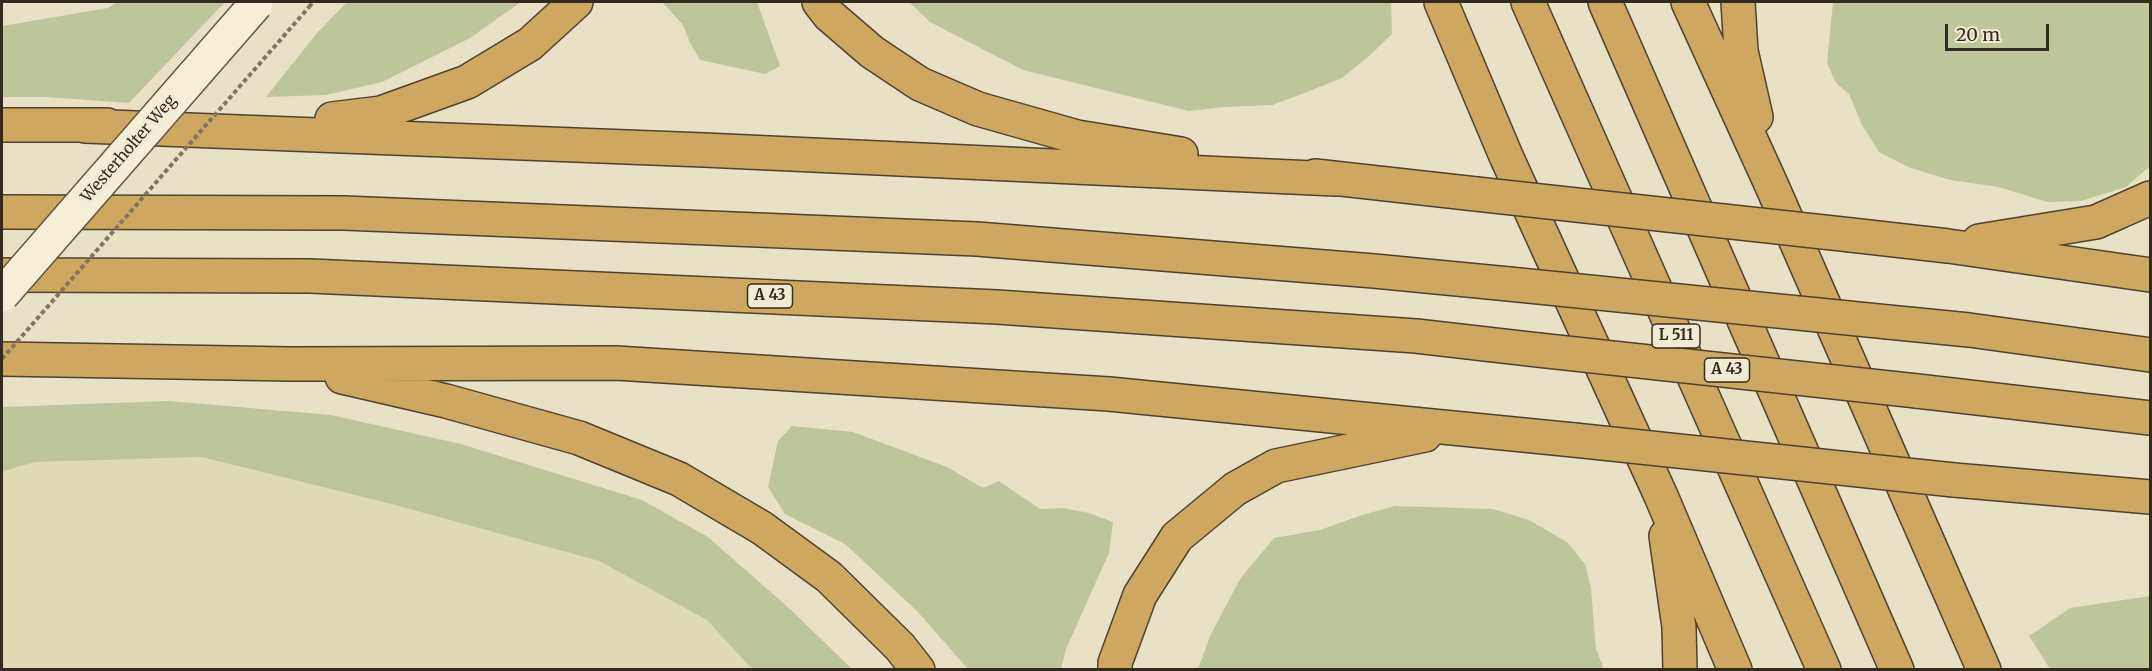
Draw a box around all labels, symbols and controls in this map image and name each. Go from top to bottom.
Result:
scale bar [1948,12,2052,50]
text: 20 m [1956,23,2000,46]
street label: Westerholter Weg [77,91,181,207]
road number: A 43 [748,284,792,308]
road number: L 511 [1652,324,1700,348]
road number: A 43 [1704,358,1750,382]

